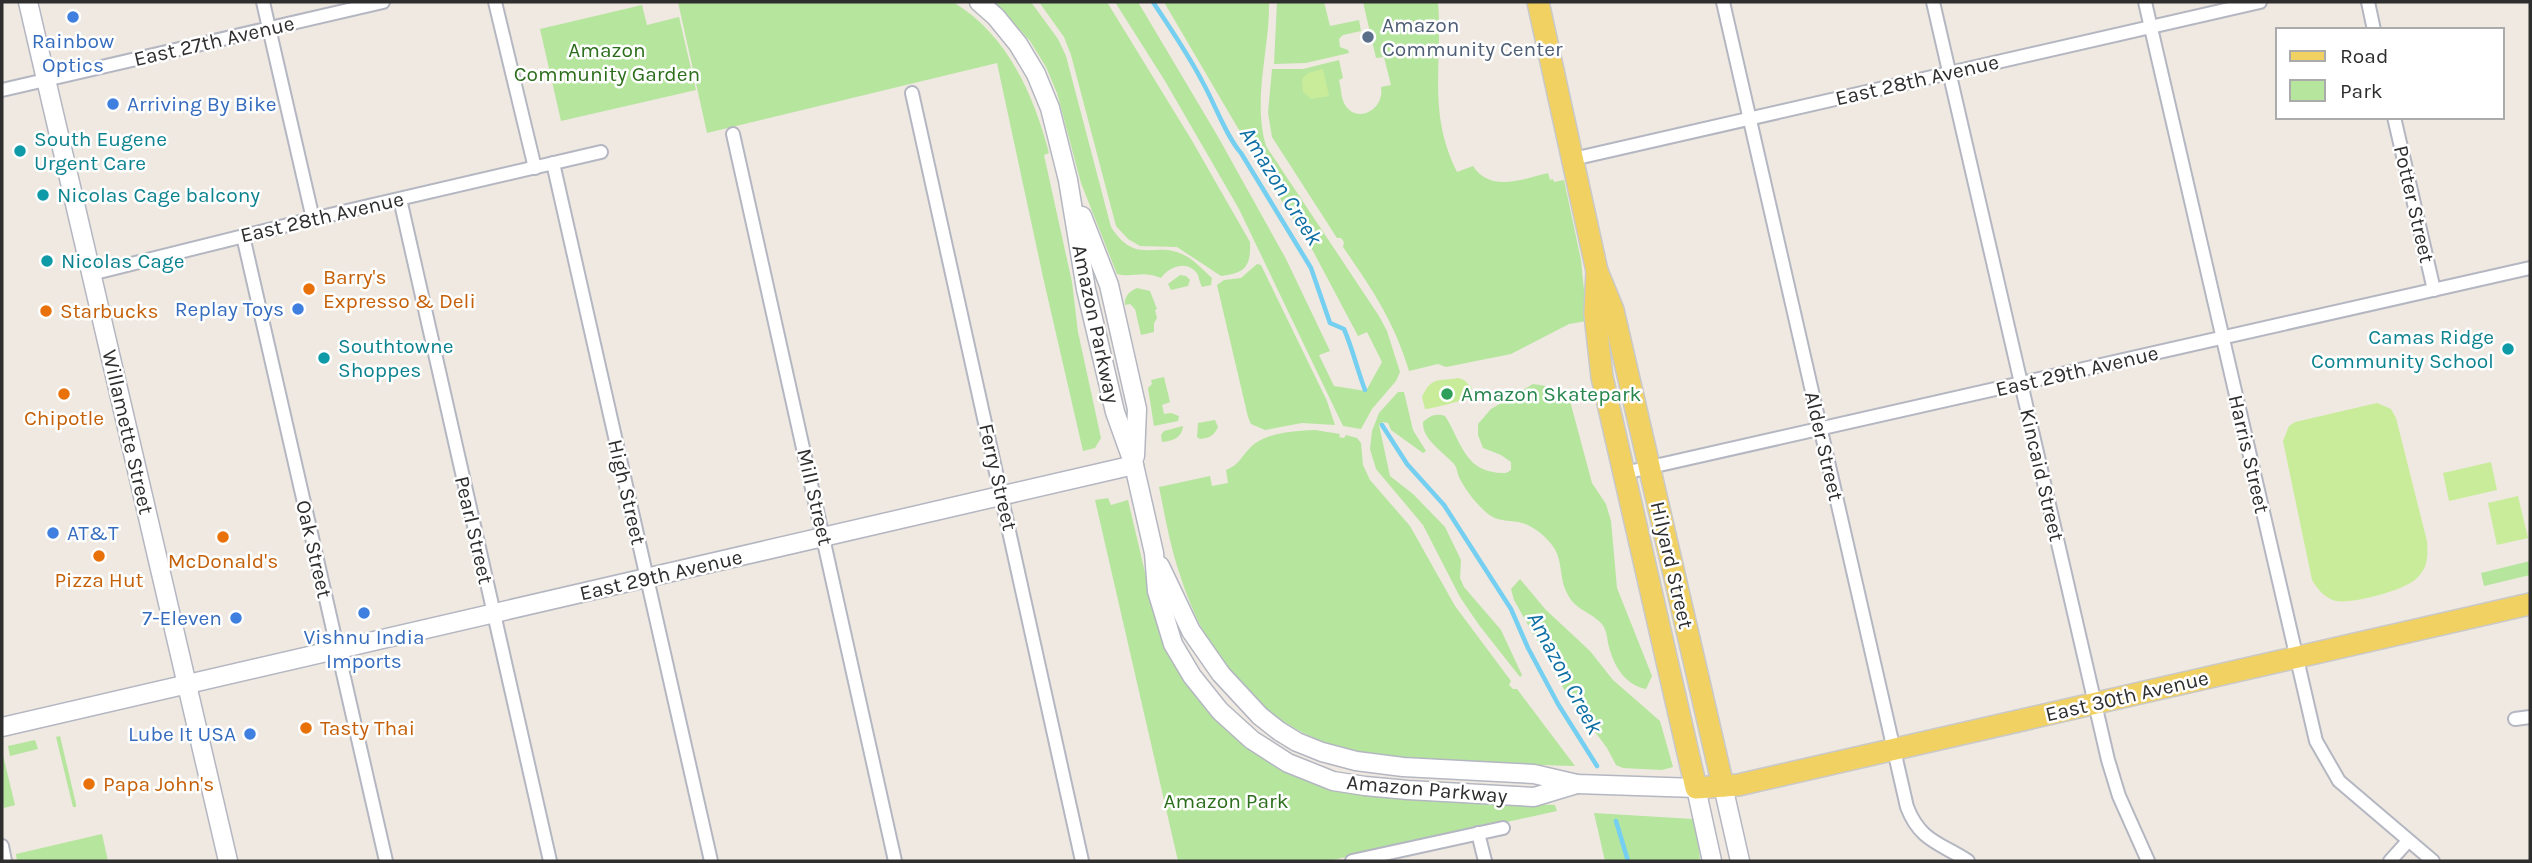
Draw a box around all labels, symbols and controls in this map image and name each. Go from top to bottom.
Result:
marker: Rainbow Optics [65,9,81,25]
street label: East 27th Avenue [131,11,297,71]
place label: Amazon Community Center [1382,13,1563,61]
legend [2276,28,2504,119]
place label: Rainbow Optics [32,29,114,77]
marker: Amazon Community Center [1360,29,1376,45]
park label: Amazon Community Garden [514,38,700,86]
text: Road [2340,44,2388,68]
street label: East 28th Avenue [1833,50,2001,110]
text: Park [2340,79,2383,103]
place label: Arriving By Bike [127,92,277,116]
marker: Arriving By Bike [105,96,121,112]
water label: Amazon Creek [1234,122,1328,251]
place label: South Eugene Urgent Care [34,127,167,175]
marker: South Eugene Urgent Care [12,143,28,159]
street label: Potter Street [2389,143,2439,265]
place label: Nicolas Cage balcony [57,183,260,207]
marker: Nicolas Cage balcony [35,187,51,203]
street label: East 28th Avenue [238,187,406,247]
street label: Amazon Parkway [1067,242,1125,406]
place label: Nicolas Cage [61,249,184,273]
marker: Nicolas Cage [39,253,55,269]
place label: Barry's Expresso & Deli [323,265,476,313]
marker: Barry's Expresso & Deli [301,281,317,297]
place label: Replay Toys [175,297,284,321]
place label: Starbucks [60,299,159,323]
marker: Replay Toys [290,301,306,317]
marker: Starbucks [38,303,54,319]
place label: Camas Ridge Community School [2311,325,2494,373]
place label: Southtowne Shoppes [338,334,454,382]
street label: East 29th Avenue [1993,341,2161,401]
marker: Camas Ridge Community School [2500,341,2516,357]
street label: Willamette Street [97,347,159,517]
marker: Southtowne Shoppes [316,350,332,366]
place label: Amazon Skatepark [1461,382,1642,406]
marker: Chipotle [56,386,72,402]
marker: Amazon Skatepark [1439,386,1455,402]
street label: Alder Street [1800,389,1848,503]
street label: Harris Street [2224,392,2274,516]
place label: Chipotle [24,406,104,430]
street label: Kincaid Street [2015,406,2069,544]
street label: Ferry Street [974,421,1022,533]
street label: High Street [603,437,651,547]
street label: Mill Street [792,446,838,548]
street label: Pearl Street [450,474,498,586]
street label: Oak Street [291,498,337,600]
street label: Hilyard Street [1646,499,1698,631]
place label: AT&T [67,521,119,545]
marker: AT&T [45,525,61,541]
marker: McDonald's [215,529,231,545]
street label: East 29th Avenue [577,545,745,605]
marker: Pizza Hut [91,548,107,564]
place label: McDonald's [168,549,278,573]
place label: Pizza Hut [54,568,144,592]
marker: Vishnu India Imports [356,605,372,621]
place label: 7-Eleven [142,606,222,630]
water label: Amazon Creek [1521,607,1609,739]
marker: 7-Eleven [228,610,244,626]
place label: Vishnu India Imports [304,625,424,673]
street label: East 30th Avenue [2043,666,2211,726]
place label: Tasty Thai [320,716,415,740]
marker: Tasty Thai [298,720,314,736]
place label: Lube It USA [128,722,236,746]
marker: Lube It USA [242,726,258,742]
street label: Amazon Parkway [1345,770,1509,808]
place label: Papa John's [103,772,214,796]
marker: Papa John's [81,776,97,792]
park label: Amazon Park [1164,789,1289,813]

